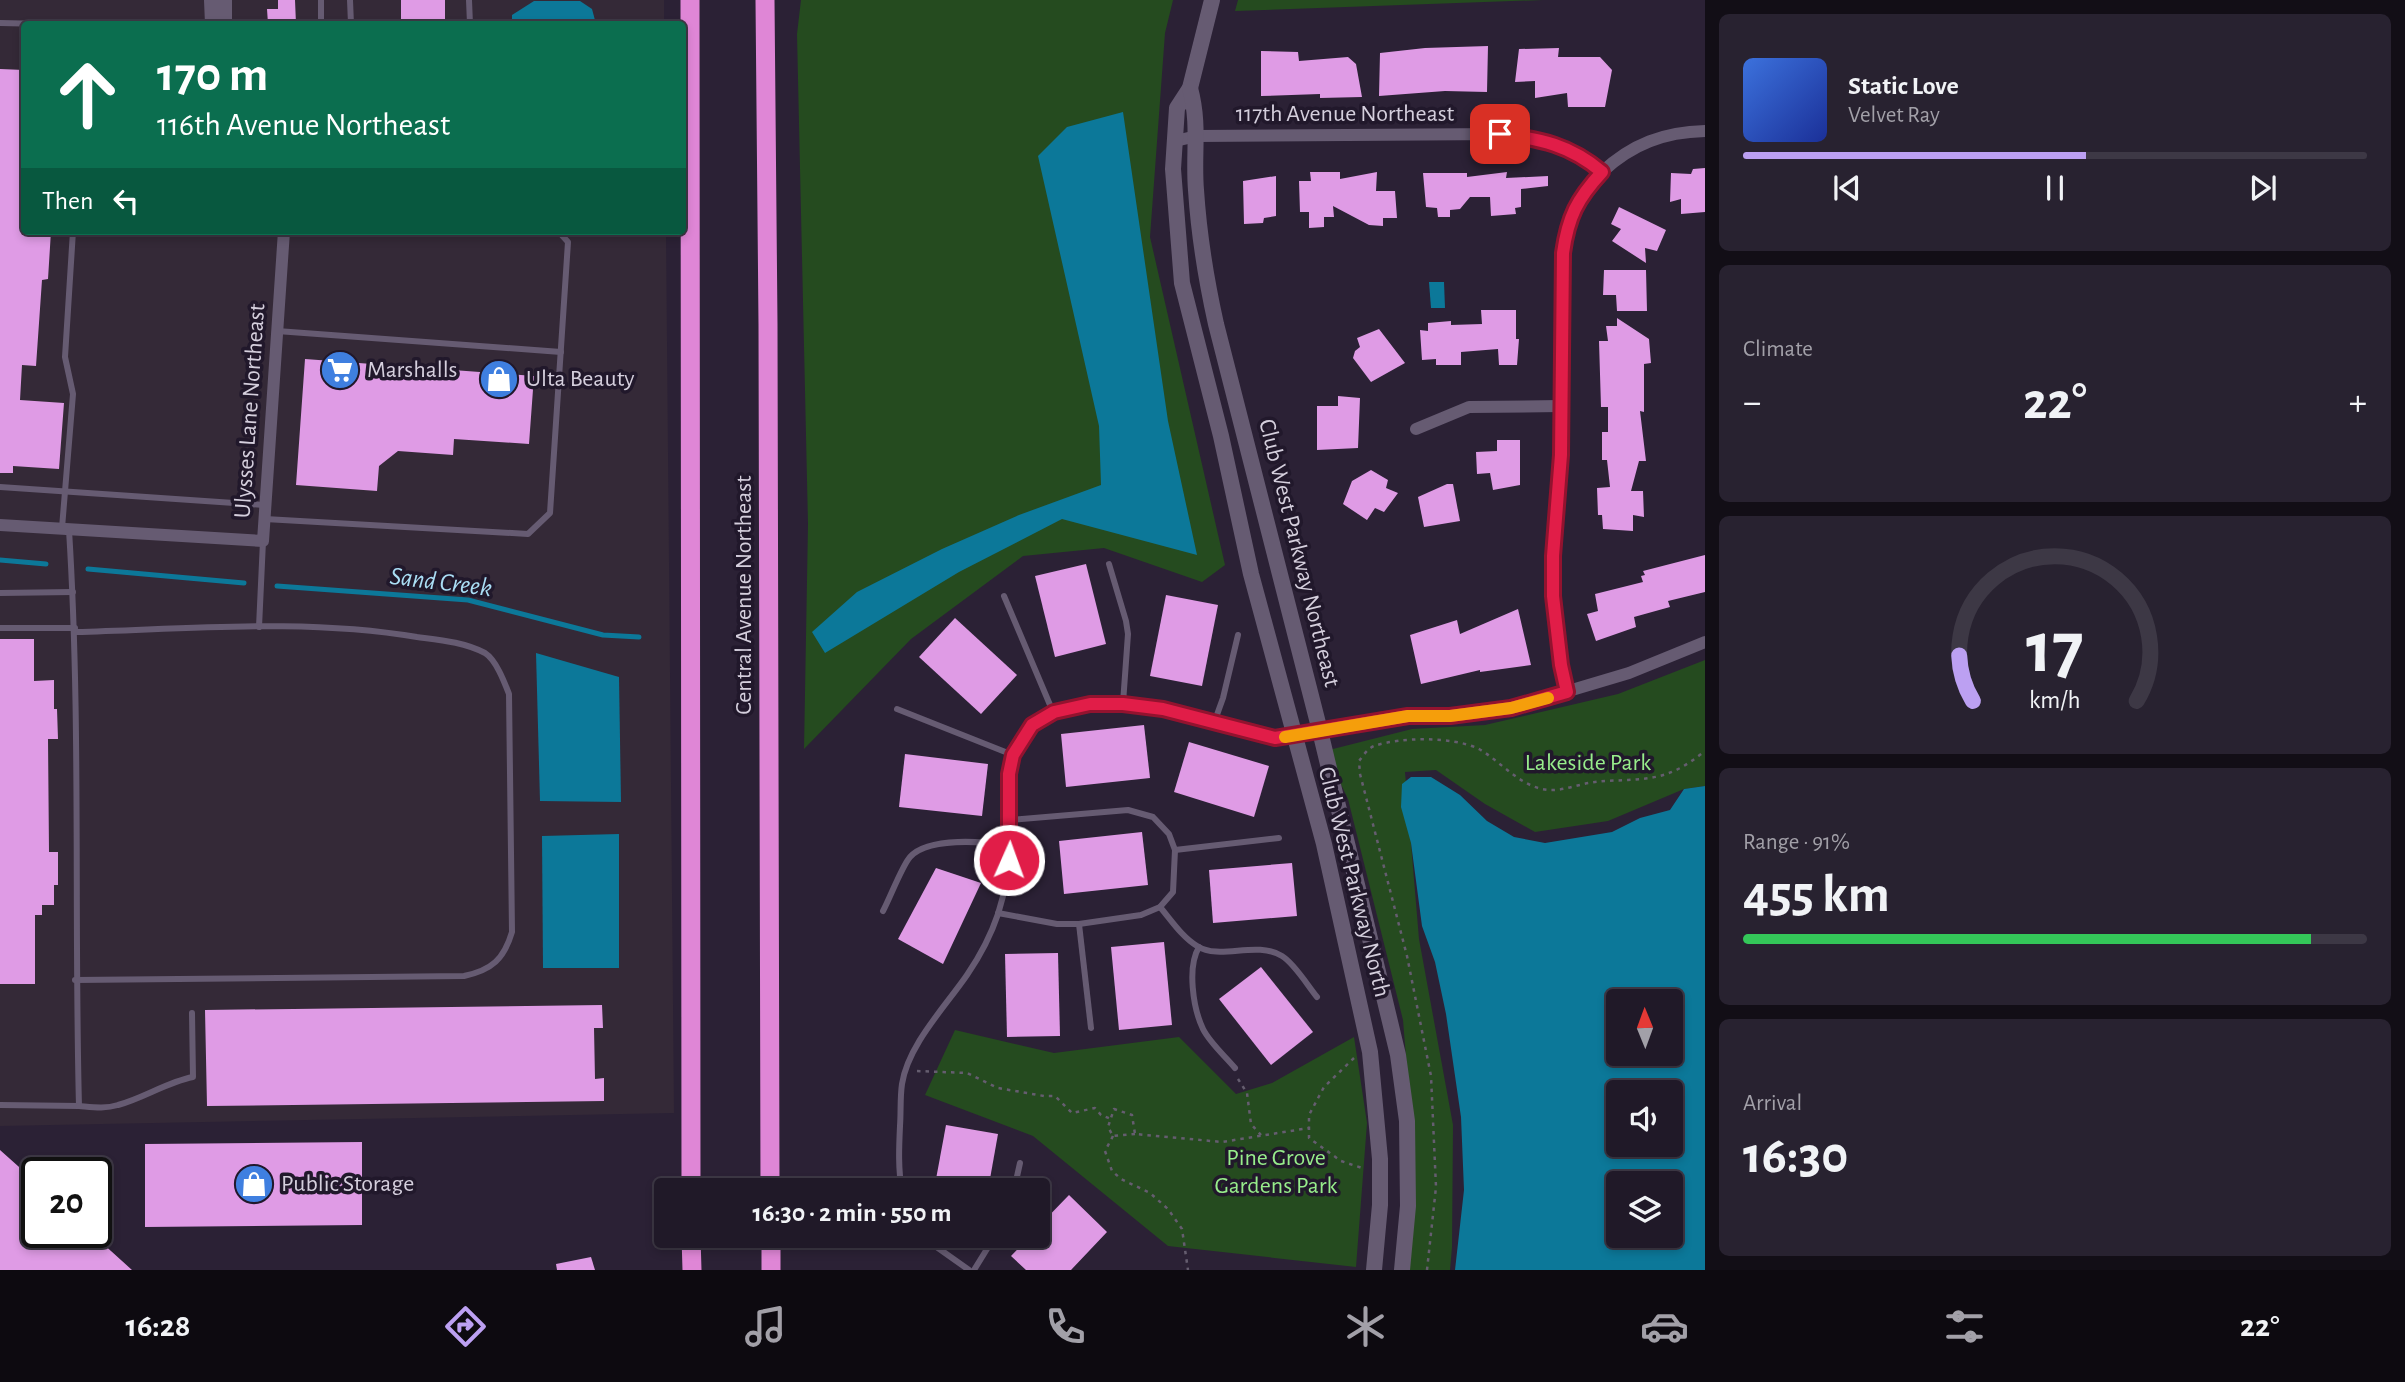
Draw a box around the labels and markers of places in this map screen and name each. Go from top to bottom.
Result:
pin [1470,104,1530,164]
supermarket icon: Marshalls [319,349,361,391]
place label: Marshalls [367,358,457,382]
shop icon: Ulta Beauty [478,358,520,400]
place label: Ulta Beauty [526,367,635,391]
shop icon: Public Storage [233,1163,275,1205]
place label: Public Storage [281,1172,414,1196]

